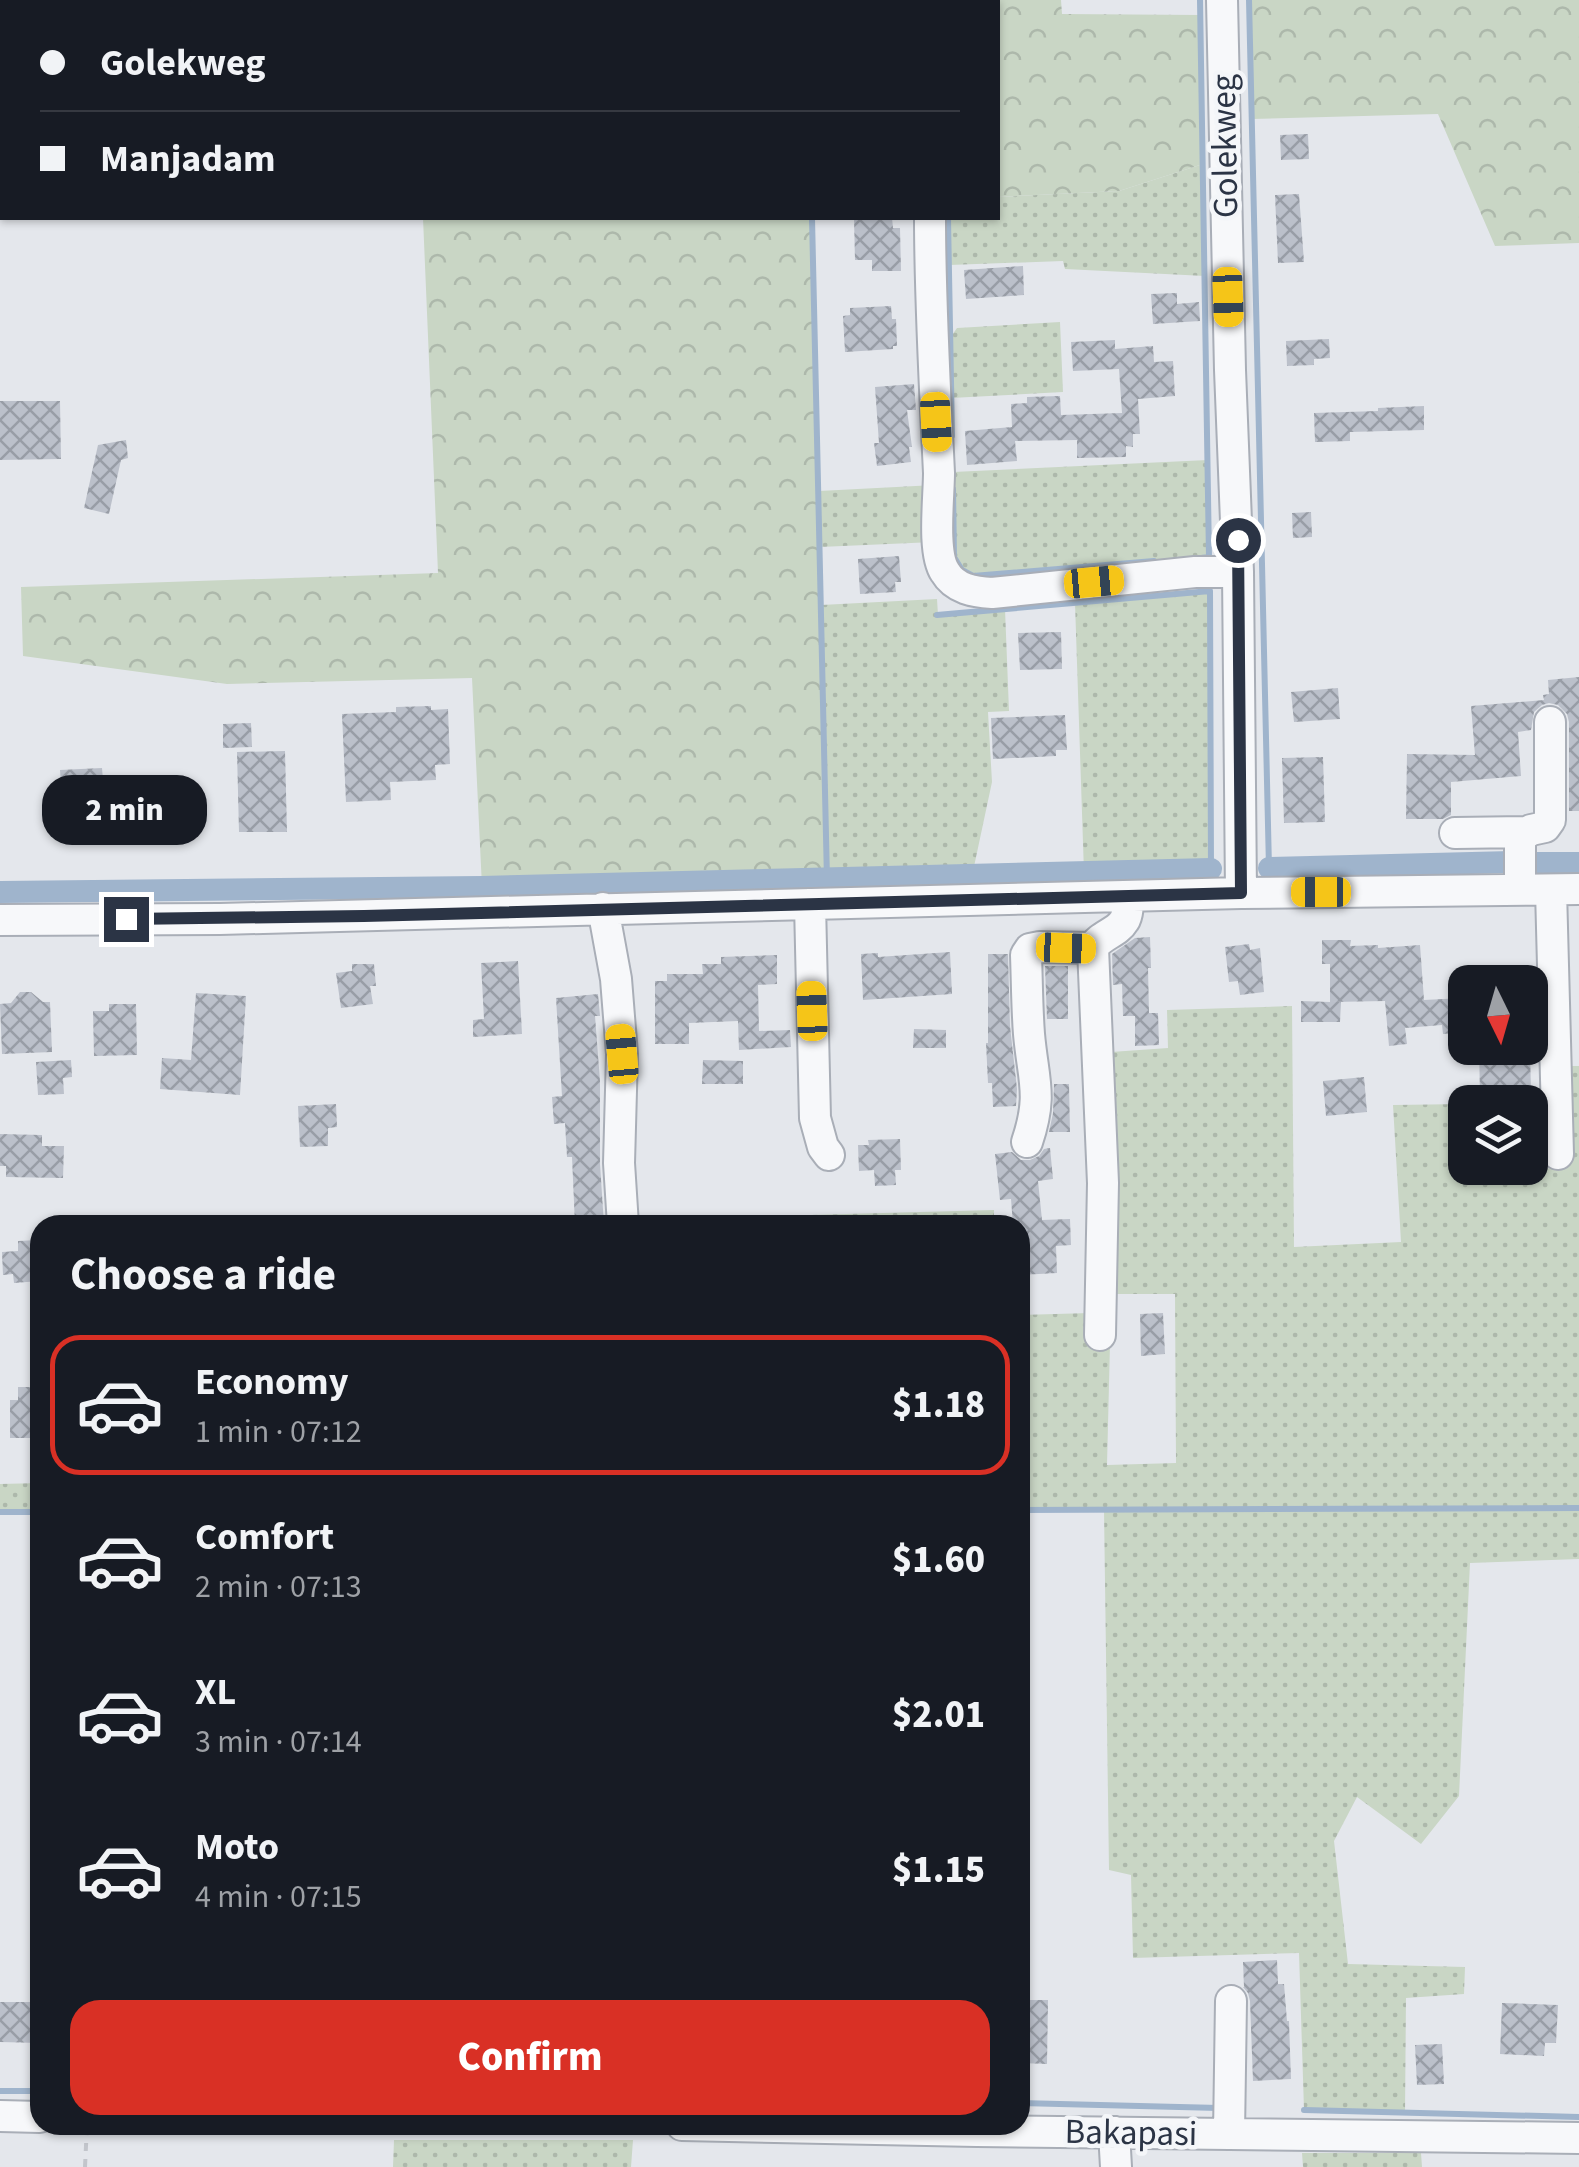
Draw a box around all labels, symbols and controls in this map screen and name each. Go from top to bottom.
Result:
text: Golekweg [100,36,265,90]
street label: Golekweg [1199,73,1251,218]
text: Manjadam [100,132,276,186]
car [1212,266,1244,328]
car [919,391,953,453]
route start [1216,518,1261,563]
car [1063,564,1125,600]
callout: 2 min [44,774,208,844]
text: 2 min [85,787,164,833]
car [1291,877,1351,907]
route end [104,897,149,942]
car [1035,932,1097,964]
north arrow [1448,965,1548,1065]
map controls [1448,965,1548,1185]
car [796,980,828,1042]
car [604,1023,640,1085]
button: layers [1448,1085,1548,1185]
text: Choose a ride [70,1243,336,1307]
text: Economy [195,1355,348,1409]
icon: car [75,1360,165,1450]
text: $1.18 [892,1378,985,1432]
text: 1 min · 07:12 [195,1409,362,1455]
text: Comfort [195,1510,334,1564]
icon: car [75,1515,165,1605]
text: $1.60 [892,1533,985,1587]
text: 2 min · 07:13 [195,1564,362,1610]
text: XL [195,1665,236,1719]
icon: car [75,1670,165,1760]
text: $2.01 [892,1688,985,1742]
text: 3 min · 07:14 [195,1719,362,1765]
text: Moto [195,1820,279,1874]
icon: car [75,1825,165,1915]
text: $1.15 [892,1843,985,1897]
text: 4 min · 07:15 [195,1874,362,1920]
button: Confirm [70,2000,990,2115]
street label: Bakapasi [1064,2107,1198,2159]

